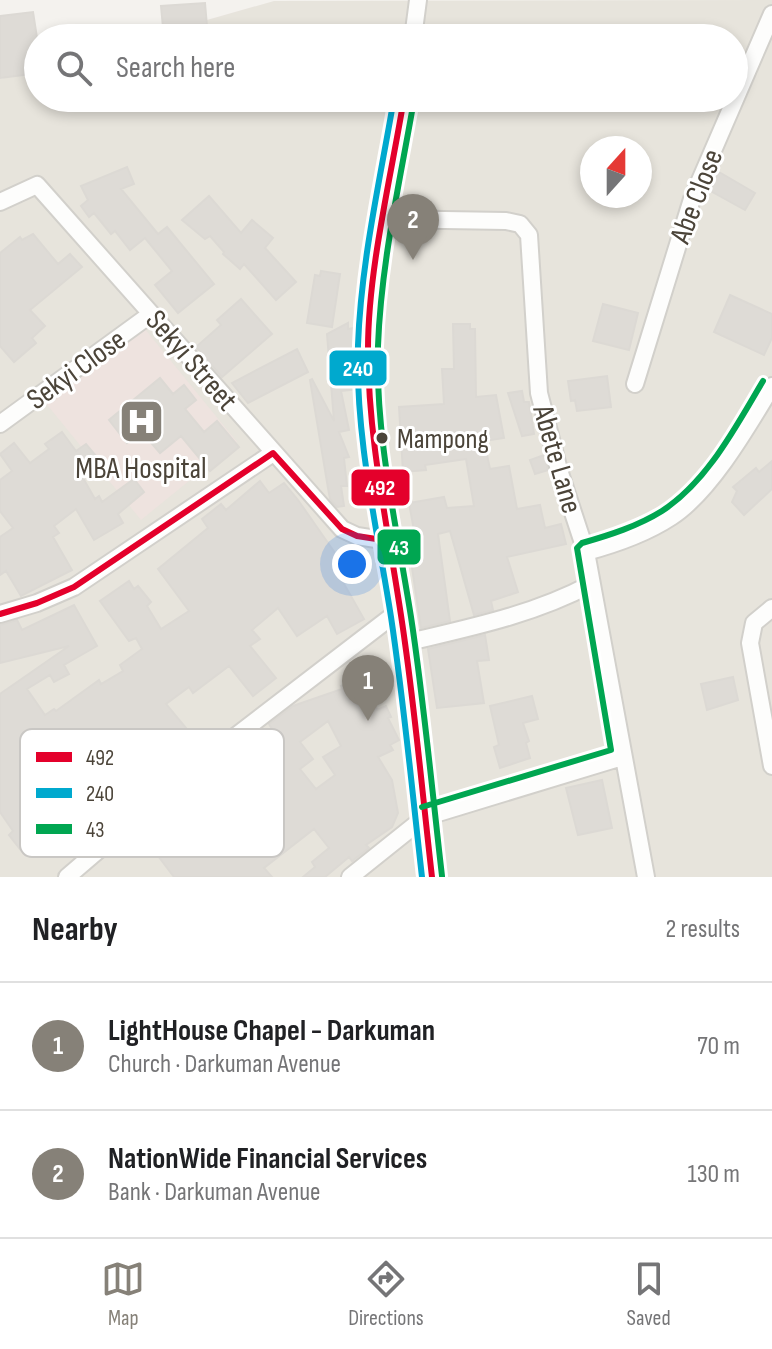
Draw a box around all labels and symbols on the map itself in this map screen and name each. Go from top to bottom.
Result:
north arrow [580,136,652,208]
street label: Abe Close [662,144,731,249]
pin: 2 [387,194,439,260]
street label: Sekyi Street [138,303,245,418]
street label: Sekyi Close [20,322,133,418]
line badge: 240 [328,349,388,387]
text: 240 [343,356,373,383]
hospital icon: MBA Hospital [117,398,165,446]
street label: Abete Lane [524,400,590,518]
place label: Mampong [397,423,489,456]
marker: Mampong [374,430,390,446]
place label: MBA Hospital [75,451,207,487]
line badge: 492 [350,468,411,507]
text: 492 [365,475,395,502]
line badge: 43 [376,528,422,566]
text: 43 [389,535,409,562]
your location [332,544,372,584]
pin: 1 [342,655,394,721]
legend [20,729,284,857]
text: 492 [86,745,114,772]
text: 240 [86,781,114,808]
text: 43 [86,817,105,844]

